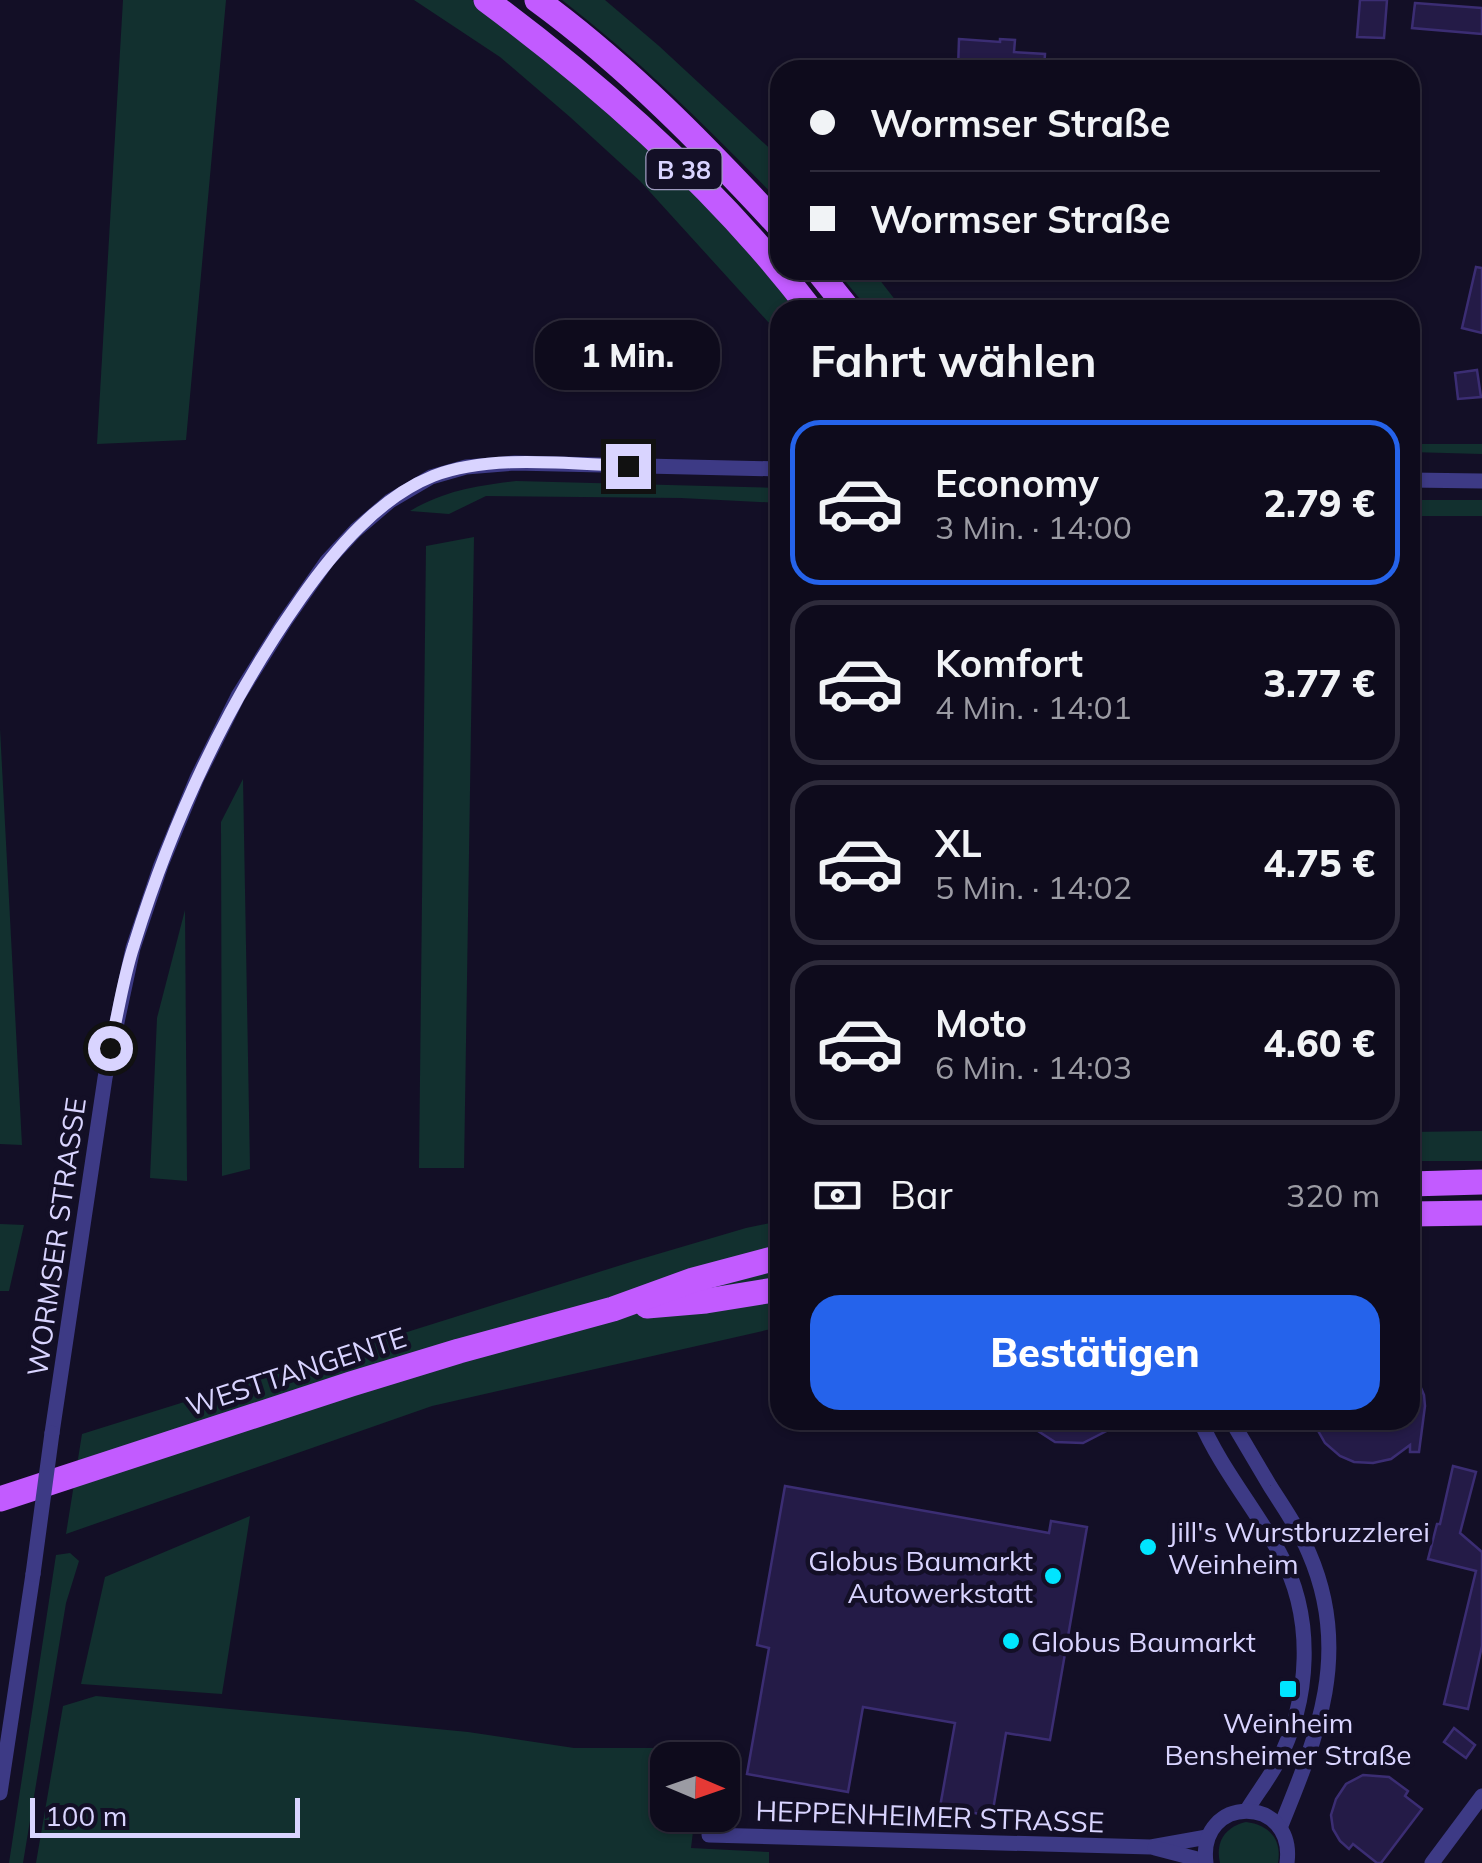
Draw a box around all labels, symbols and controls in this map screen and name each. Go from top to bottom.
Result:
text: Wormser Straße [870,99,1170,147]
road number: B 38 [646,149,722,189]
text: Wormser Straße [870,195,1170,243]
callout: 1 Min. [536,321,720,391]
text: Fahrt wählen [810,332,1097,388]
text: 1 Min. [581,335,674,375]
route end [606,444,651,489]
icon: car [815,458,905,548]
text: Economy [935,459,1099,507]
text: 2.79 € [1263,479,1375,527]
text: 3 Min. · 14:00 [935,507,1132,547]
icon: car [815,638,905,728]
text: Komfort [935,639,1083,687]
text: 3.77 € [1263,659,1375,707]
text: 4 Min. · 14:01 [935,687,1132,727]
icon: car [815,818,905,908]
text: XL [935,819,982,867]
text: 4.75 € [1263,839,1375,887]
text: 5 Min. · 14:02 [935,867,1132,907]
icon: car [815,998,905,1088]
text: Moto [935,999,1027,1047]
text: 4.60 € [1263,1019,1375,1067]
route start [88,1026,133,1071]
text: 6 Min. · 14:03 [935,1047,1132,1087]
street label: WORMSER STRASSE [19,1095,93,1379]
icon: cash [810,1168,865,1223]
text: Bar [890,1171,952,1219]
text: 320 m [1286,1175,1380,1215]
button: Bestätigen [810,1295,1380,1410]
street label: WESTTANGENTE [182,1319,410,1423]
place label: Jill's Wurstbruzzlerei Weinheim [1168,1514,1430,1581]
marker: Jill's Wurstbruzzlerei Weinheim [1137,1536,1159,1558]
place label: Globus Baumarkt Autowerkstatt [808,1543,1033,1610]
marker: Globus Baumarkt Autowerkstatt [1042,1565,1064,1587]
place label: Globus Baumarkt [1031,1624,1256,1659]
marker: Globus Baumarkt [1000,1630,1022,1652]
marker: Weinheim Bensheimer Straße [1277,1678,1299,1700]
place label: Weinheim Bensheimer Straße [1164,1705,1412,1772]
north arrow [650,1742,740,1832]
map controls [650,1742,740,1832]
street label: HEPPENHEIMER STRASSE [755,1792,1105,1840]
scale bar [30,1793,300,1838]
text: 100 m [45,1798,127,1833]

